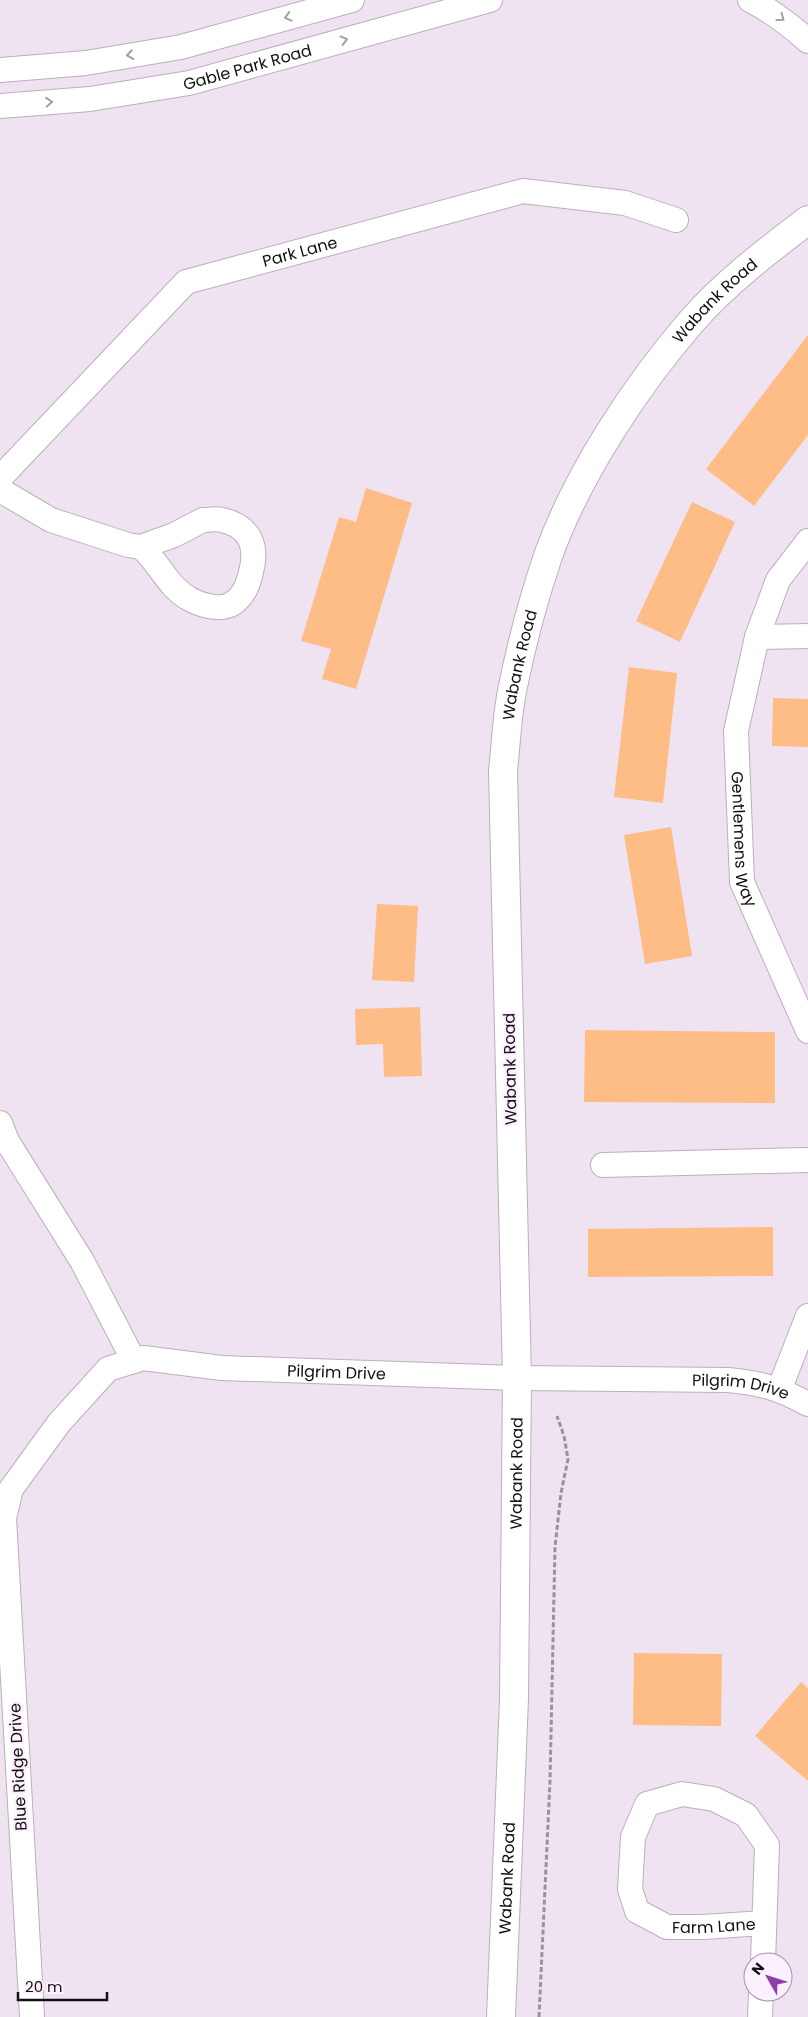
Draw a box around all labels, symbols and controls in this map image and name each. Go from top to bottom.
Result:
one-way arrow [285,12,293,22]
one-way arrow [775,13,784,21]
one-way arrow [339,35,348,46]
street label: Gable Park Road [180,38,314,96]
one-way arrow [126,50,135,60]
one-way arrow [45,97,53,108]
street label: Park Lane [260,230,340,272]
street label: Wabank Road [666,253,762,348]
street label: Wabank Road [496,607,542,721]
street label: Gentlemens Way [726,771,763,911]
street label: Wabank Road [498,1013,522,1125]
street label: Pilgrim Drive [287,1359,386,1385]
street label: Pilgrim Drive [692,1368,793,1405]
street label: Wabank Road [504,1417,528,1530]
street label: Blue Ridge Drive [3,1703,33,1831]
street label: Wabank Road [493,1821,520,1935]
street label: Farm Lane [672,1912,756,1939]
north arrow [743,1952,793,2002]
text: N [747,1958,769,1979]
scale bar [18,1970,106,2002]
text: 20 m [25,1976,63,1997]

